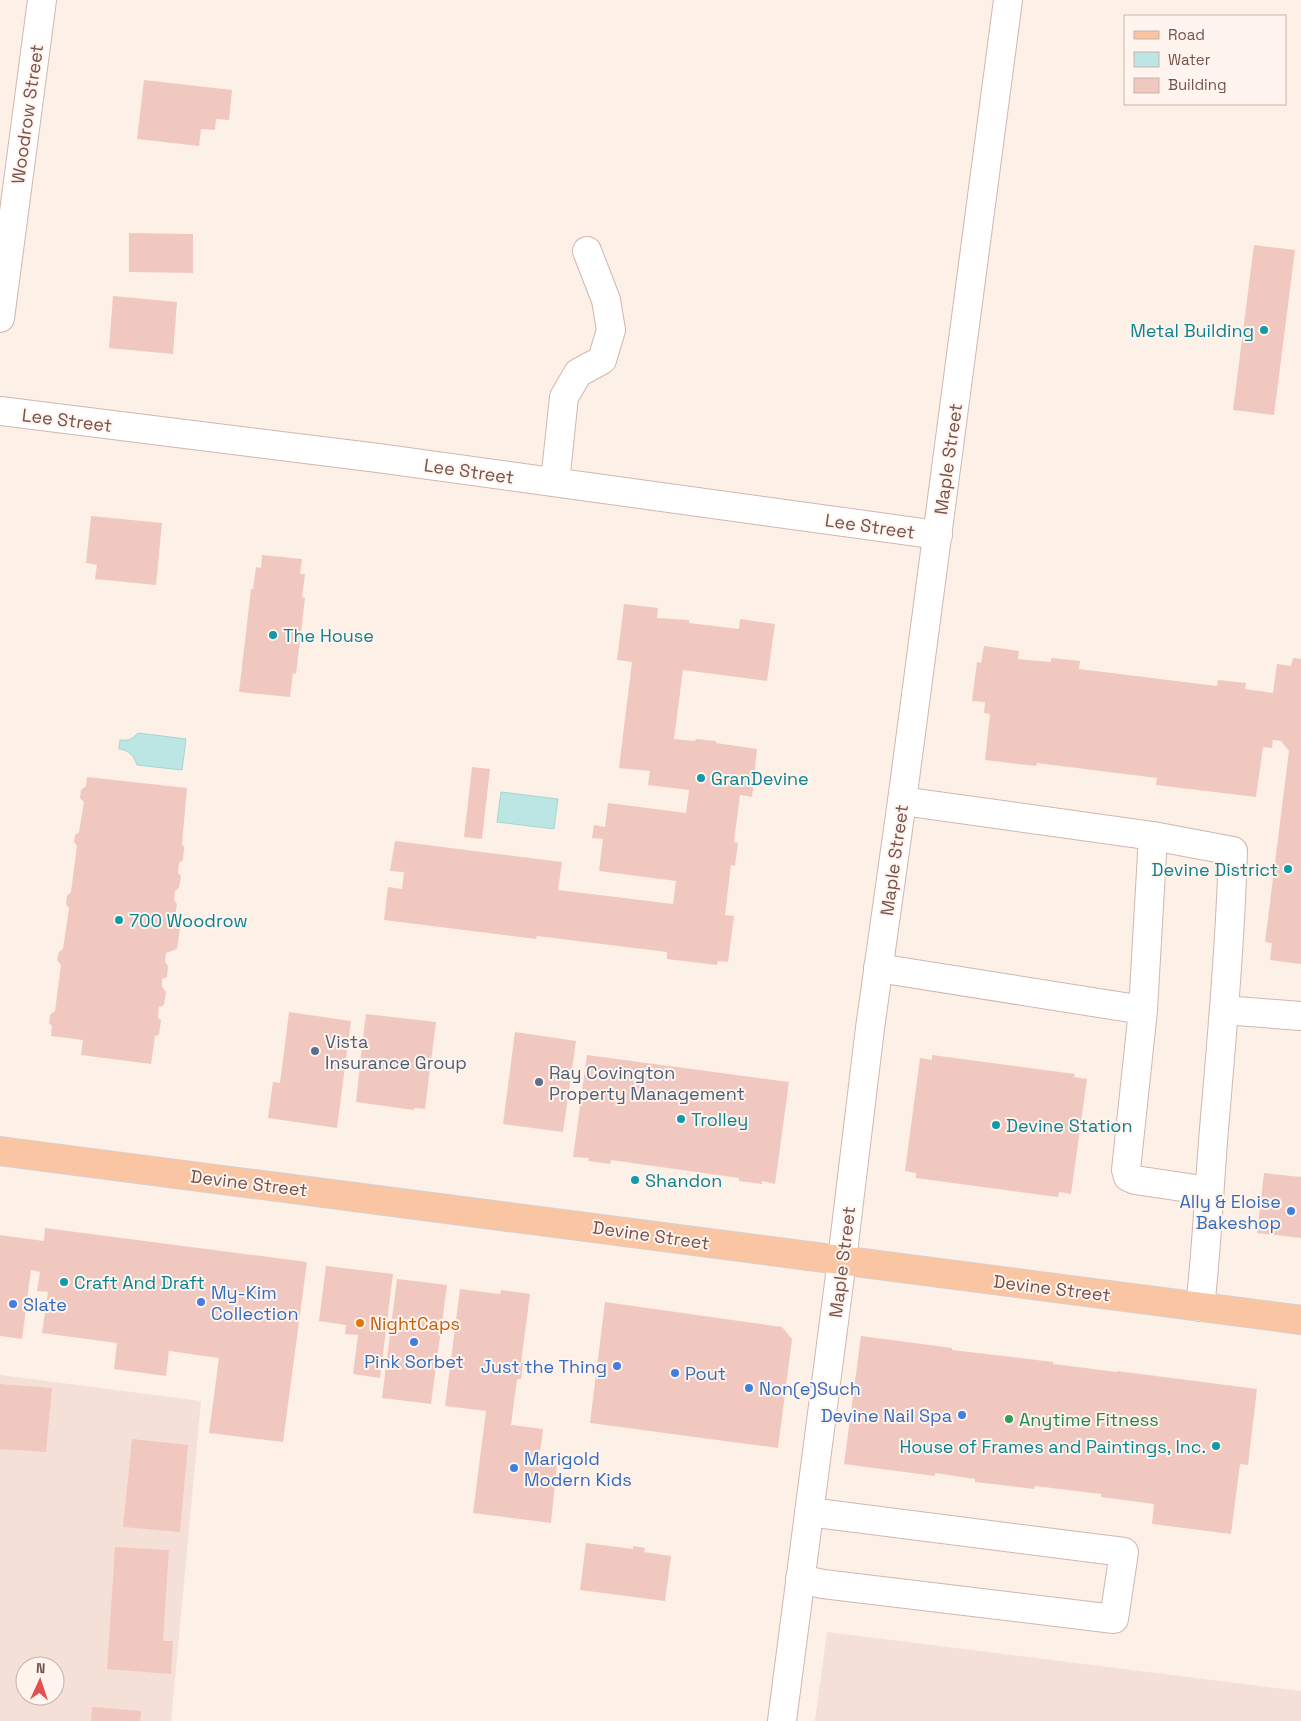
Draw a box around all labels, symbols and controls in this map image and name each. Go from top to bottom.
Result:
legend [1124,15,1286,105]
text: Road [1168,25,1205,44]
street label: Woodrow Street [6,43,48,185]
text: Water [1168,50,1211,69]
text: Building [1168,75,1227,94]
place label: Metal Building [1130,319,1254,342]
marker: Metal Building [1258,324,1270,336]
street label: Maple Street [929,402,967,516]
street label: Lee Street [21,403,113,437]
street label: Lee Street [422,453,516,489]
street label: Lee Street [823,508,917,544]
place label: The House [283,624,374,647]
marker: The House [267,629,279,641]
place label: GranDevine [711,767,809,790]
marker: GranDevine [695,772,707,784]
street label: Maple Street [875,803,913,917]
place label: Devine District [1152,858,1278,881]
marker: Devine District [1282,863,1294,875]
place label: 700 Woodrow [129,909,248,932]
marker: 700 Woodrow [113,914,125,926]
place label: Vista Insurance Group [325,1030,467,1074]
marker: Vista Insurance Group [309,1045,321,1057]
place label: Ray Covington Property Management [549,1061,745,1105]
marker: Ray Covington Property Management [533,1076,545,1088]
place label: Trolley [691,1108,748,1131]
marker: Trolley [675,1113,687,1125]
place label: Devine Station [1006,1114,1133,1137]
marker: Devine Station [990,1119,1002,1131]
street label: Devine Street [189,1164,309,1202]
place label: Shandon [645,1169,722,1192]
marker: Shandon [629,1174,641,1186]
place label: Ally & Eloise Bakeshop [1179,1190,1281,1234]
street label: Maple Street [824,1205,860,1319]
marker: Ally & Eloise Bakeshop [1285,1205,1297,1217]
street label: Devine Street [591,1215,711,1255]
street label: Devine Street [992,1269,1112,1307]
place label: Craft And Draft [74,1271,205,1294]
marker: Craft And Draft [58,1276,70,1288]
place label: My-Kim Collection [211,1281,298,1325]
place label: Slate [23,1293,67,1316]
marker: My-Kim Collection [195,1296,207,1308]
marker: Slate [7,1298,19,1310]
place label: NightCaps [370,1312,460,1335]
marker: NightCaps [354,1317,366,1329]
marker: Pink Sorbet [408,1336,420,1348]
place label: Pink Sorbet [364,1350,464,1373]
place label: Just the Thing [481,1355,607,1378]
marker: Just the Thing [611,1360,623,1372]
place label: Pout [685,1362,726,1385]
marker: Pout [669,1367,681,1379]
place label: Non(e)Such [759,1377,861,1400]
marker: Non(e)Such [743,1382,755,1394]
place label: Devine Nail Spa [821,1404,952,1427]
place label: Anytime Fitness [1019,1408,1159,1431]
marker: Devine Nail Spa [956,1409,968,1421]
marker: Anytime Fitness [1003,1413,1015,1425]
place label: House of Frames and Paintings, Inc. [899,1435,1206,1458]
marker: House of Frames and Paintings, Inc. [1210,1440,1222,1452]
place label: Marigold Modern Kids [524,1447,632,1491]
marker: Marigold Modern Kids [508,1462,520,1474]
north arrow [15,1656,65,1706]
text: N [36,1659,46,1677]

